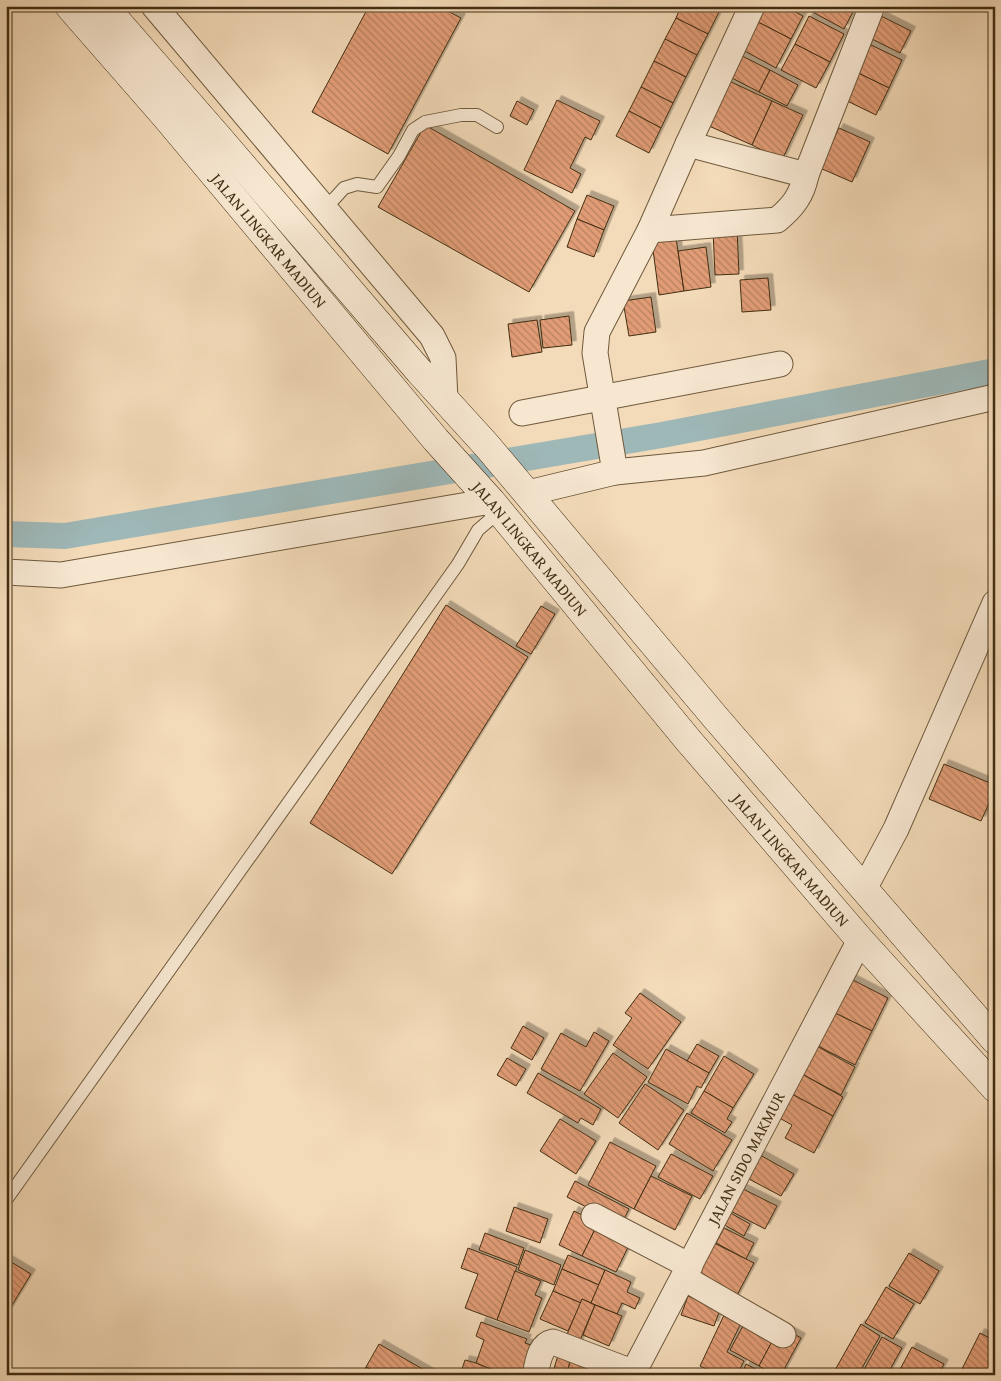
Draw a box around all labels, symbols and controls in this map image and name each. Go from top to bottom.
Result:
street label: JALAN LINGKAR MADIUN [204,166,333,313]
street label: JALAN LINGKAR MADIUN [465,474,594,622]
street label: JALAN LINGKAR MADIUN [725,786,855,932]
street label: JALAN SIDO MAKMUR [700,1087,791,1231]

